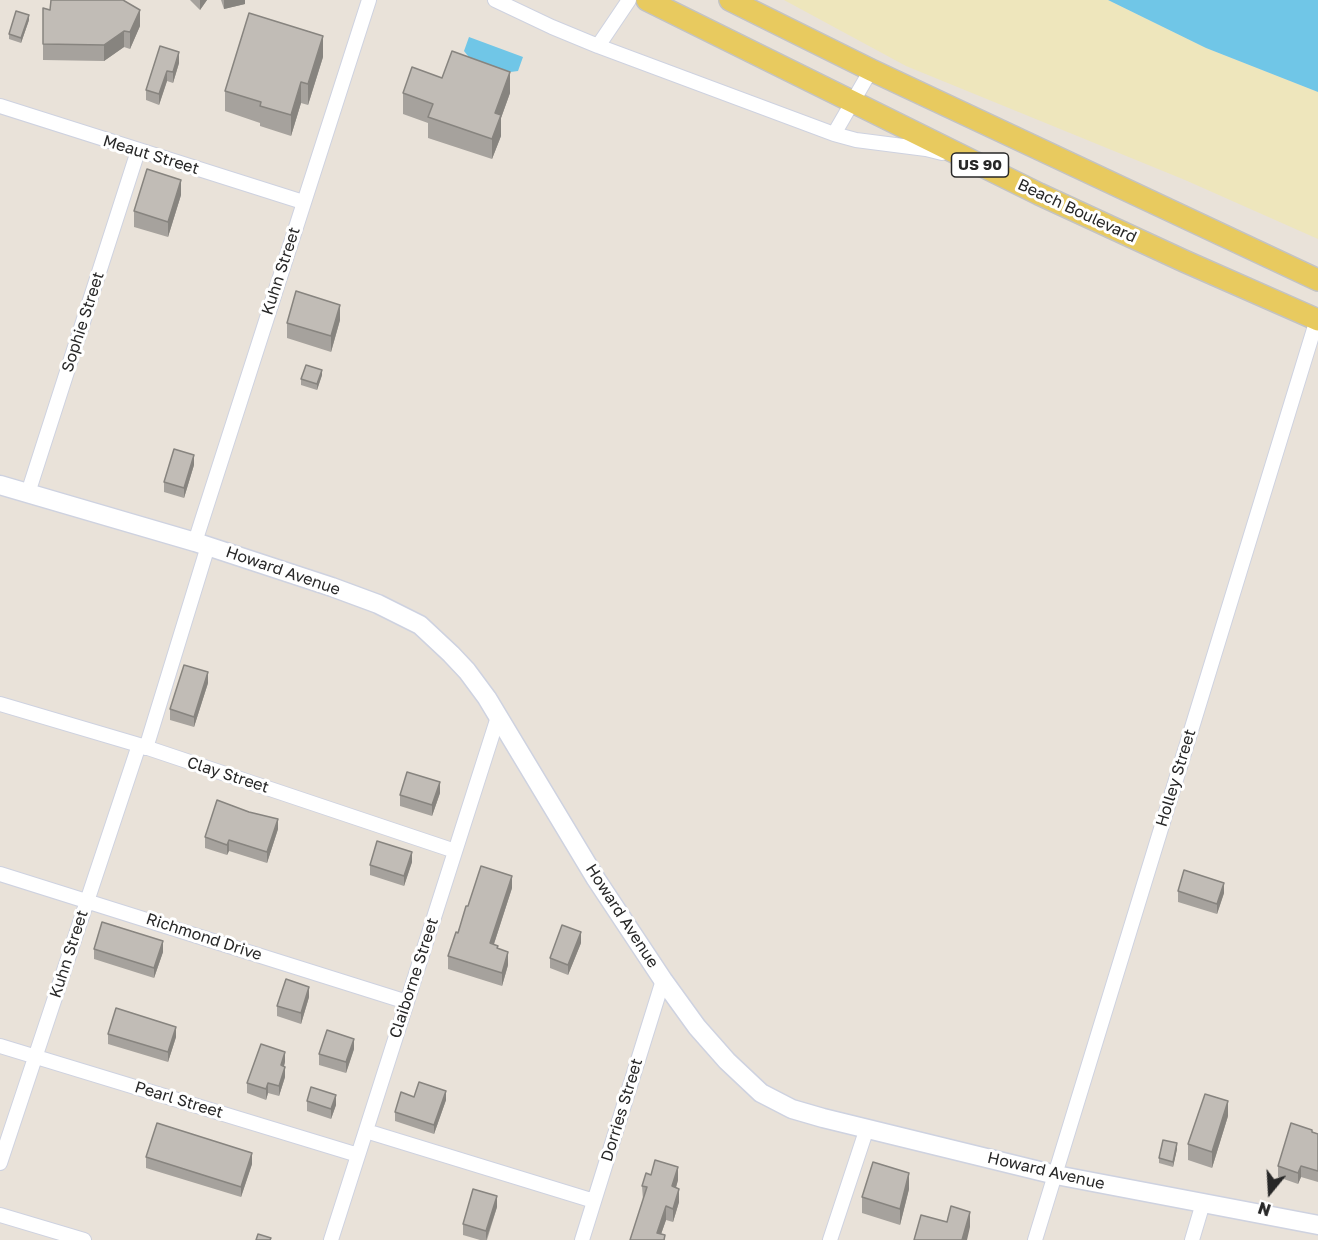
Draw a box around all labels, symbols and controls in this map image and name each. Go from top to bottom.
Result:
street label: Meaut Street [101,131,201,179]
road number: US 90 [952,153,1008,177]
street label: Beach Boulevard [1015,175,1139,247]
street label: Kuhn Street [258,225,304,317]
street label: Sophie Street [58,269,108,375]
street label: Howard Avenue [223,542,343,600]
street label: Holley Street [1152,727,1200,829]
street label: Clay Street [185,753,271,797]
street label: Howard Avenue [581,861,663,971]
street label: Kuhn Street [46,908,92,1000]
street label: Richmond Drive [144,909,264,965]
street label: Claiborne Street [385,915,443,1041]
street label: Dorries Street [597,1056,647,1164]
street label: Pearl Street [133,1077,225,1123]
street label: Howard Avenue [986,1148,1106,1194]
north arrow [1240,1162,1300,1222]
text: N [1256,1198,1273,1221]

